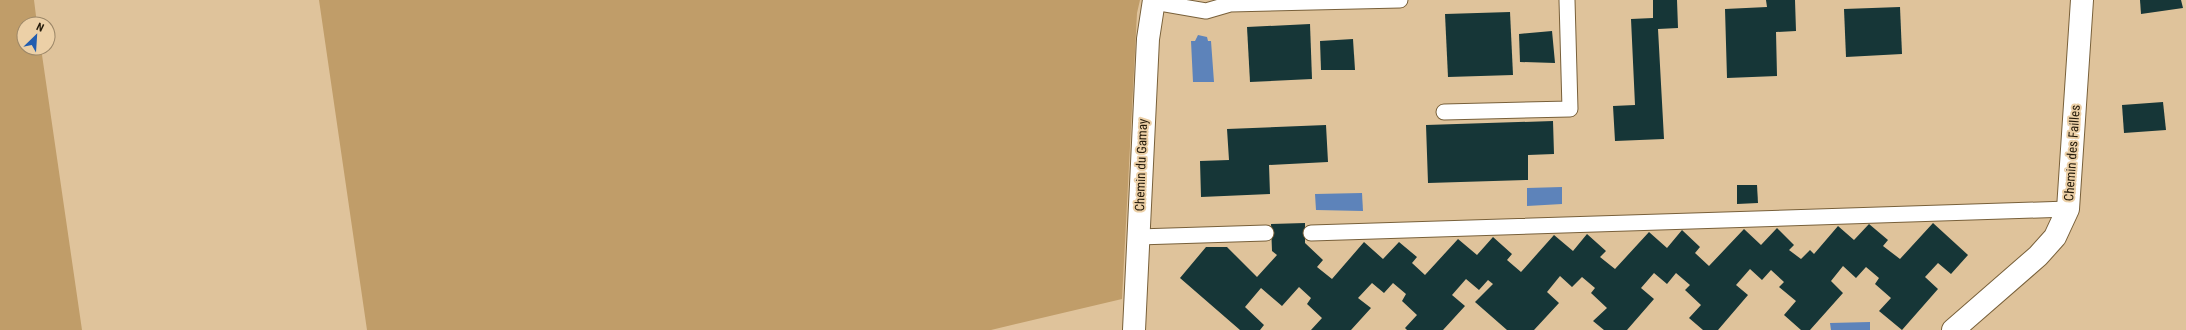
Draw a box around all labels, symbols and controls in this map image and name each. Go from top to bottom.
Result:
north arrow [16,16,56,56]
text: N [34,20,46,35]
street label: Chemin des Failles [2061,104,2083,202]
street label: Chemin du Gamay [1132,118,1150,212]

